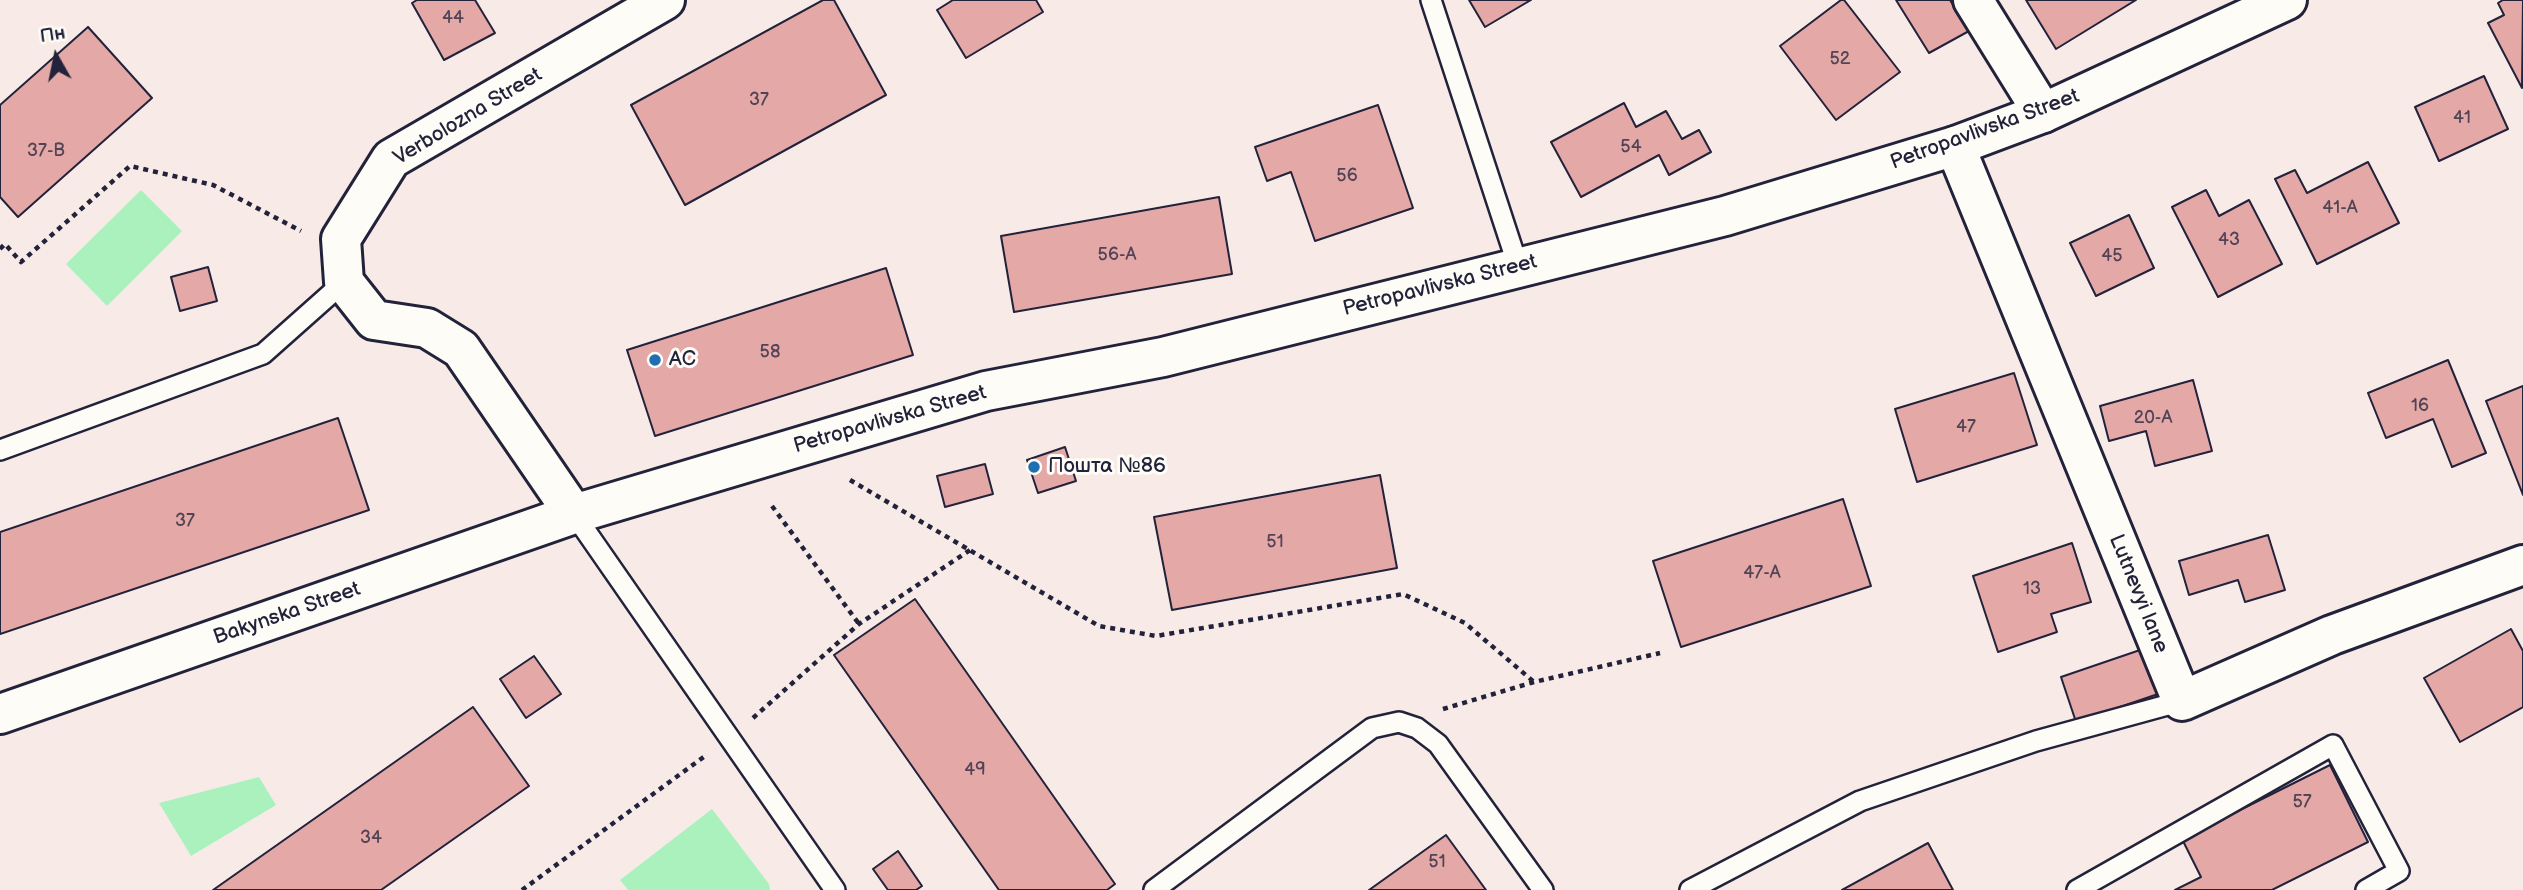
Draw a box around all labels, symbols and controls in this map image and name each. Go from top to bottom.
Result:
house number: 44 [442,7,464,29]
north arrow [21,21,91,91]
text: Пн [38,21,67,48]
house number: 52 [1830,48,1850,70]
street label: Verbolozna Street [389,63,547,171]
street label: Petropavlivska Street [1887,84,2083,176]
house number: 37 [749,89,769,111]
house number: 41 [2453,107,2471,129]
house number: 54 [1620,136,1642,158]
house number: 37-В [27,140,65,162]
house number: 56 [1336,165,1358,187]
house number: 41-А [2322,197,2358,219]
house number: 43 [2218,229,2240,251]
house number: 56-А [1098,244,1136,266]
house number: 45 [2101,245,2123,267]
street label: Petropavlivska Street [1340,250,1540,322]
house number: 58 [760,341,780,363]
place label: АС [669,347,696,373]
marker: АС [647,352,663,368]
street label: Petropavlivska Street [791,380,989,460]
house number: 16 [2411,395,2429,417]
house number: 20-А [2134,407,2172,429]
house number: 47 [1956,416,1976,438]
place label: Пошта №86 [1048,454,1166,480]
marker: Пошта №86 [1026,459,1042,475]
house number: 37 [175,510,195,532]
house number: 51 [1266,531,1284,553]
street label: Lutnevyi lane [2103,531,2173,657]
house number: 47-А [1743,562,1781,584]
street label: Bakynska Street [210,577,364,651]
house number: 13 [2023,578,2041,600]
house number: 49 [964,759,986,781]
house number: 57 [2292,791,2312,813]
house number: 34 [360,827,382,849]
house number: 51 [1428,851,1446,873]

